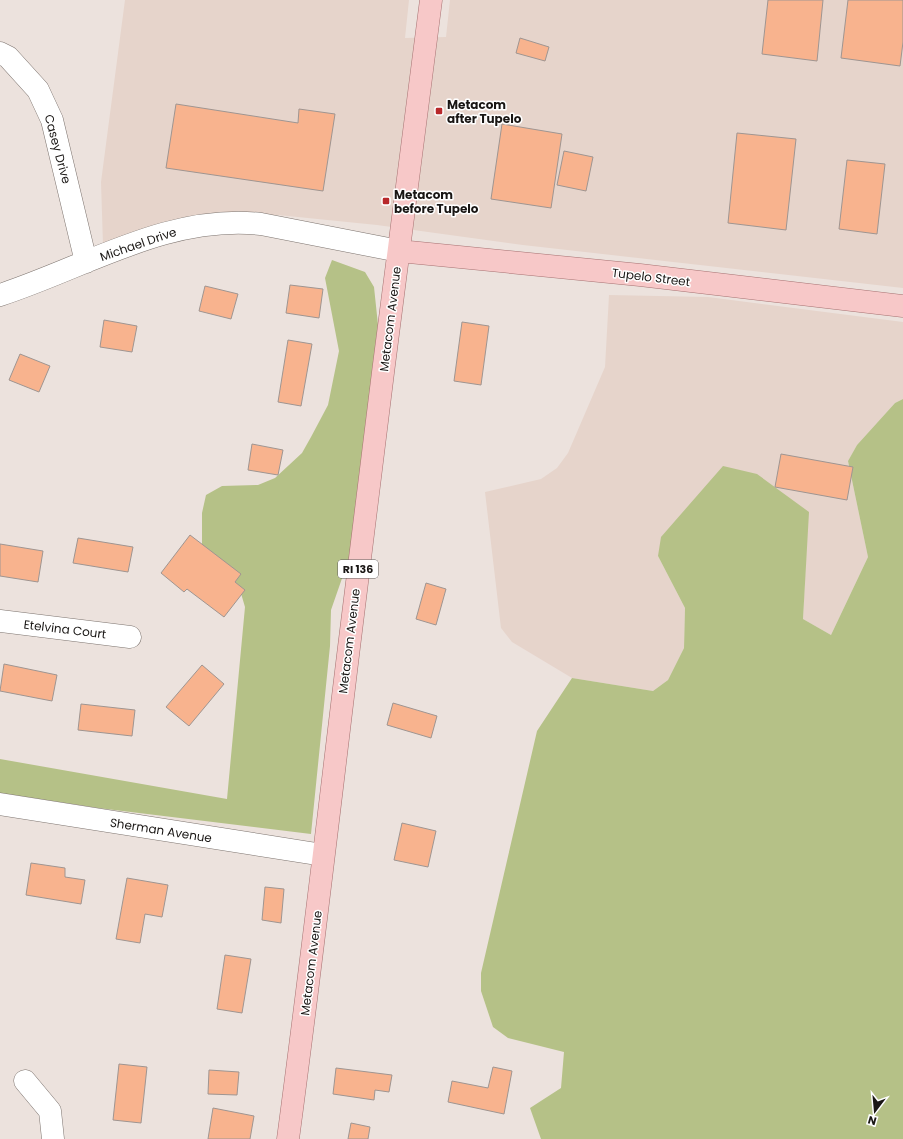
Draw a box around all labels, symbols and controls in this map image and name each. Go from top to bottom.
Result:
place label: Metacom after Tupelo [447,96,522,127]
marker: Metacom after Tupelo [434,106,444,116]
street label: Casey Drive [41,112,75,186]
place label: Metacom before Tupelo [394,186,479,217]
marker: Metacom before Tupelo [381,196,391,206]
street label: Michael Drive [97,223,179,265]
street label: Tupelo Street [611,264,691,290]
street label: Metacom Avenue [375,265,405,373]
road number: RI 136 [338,560,378,578]
street label: Metacom Avenue [334,587,364,695]
street label: Etelvina Court [23,616,107,642]
street label: Sherman Avenue [109,814,213,846]
street label: Metacom Avenue [296,909,326,1017]
north arrow [855,1091,895,1131]
text: N [866,1112,878,1129]

